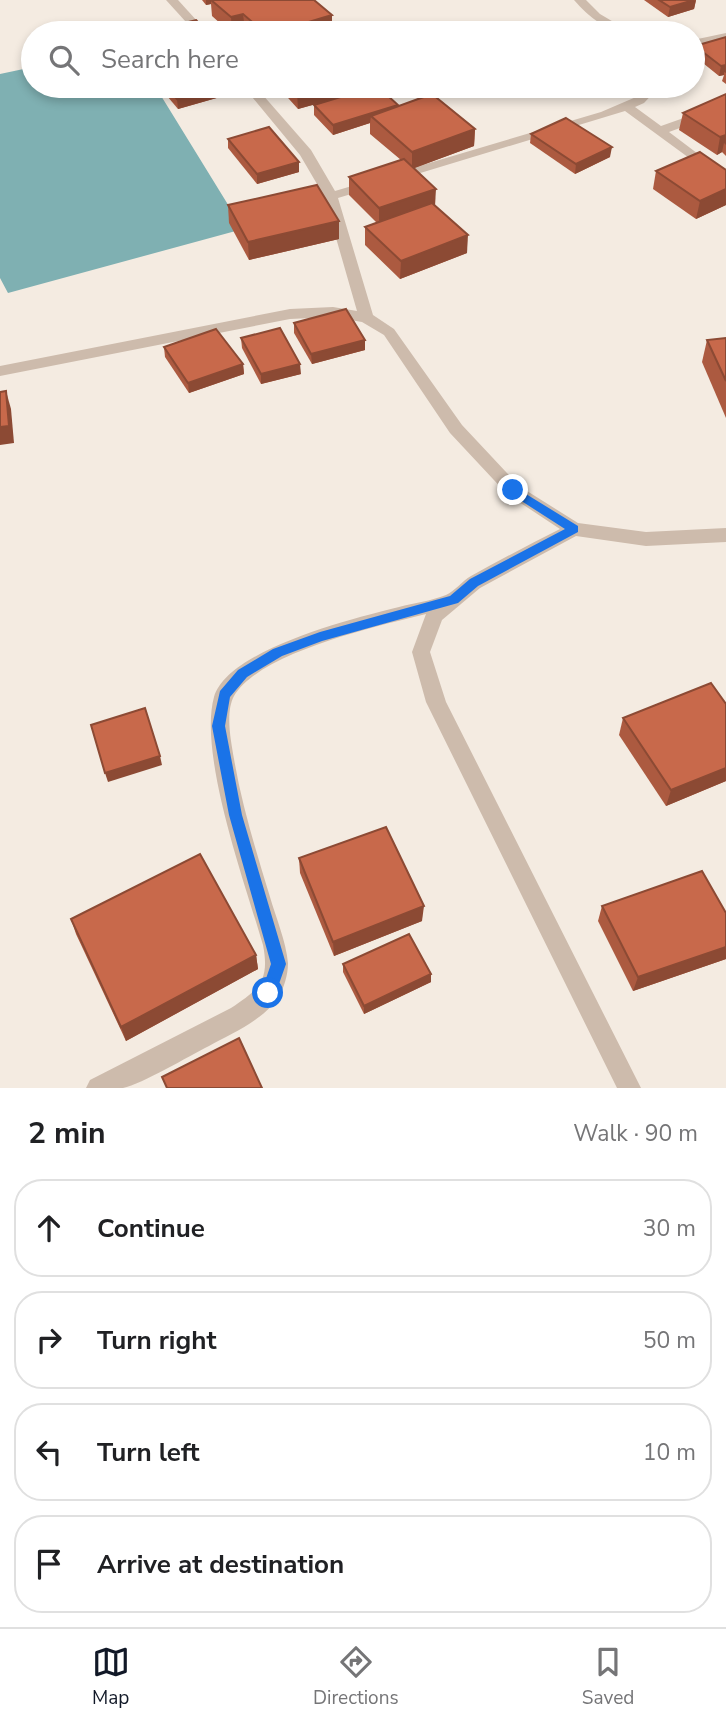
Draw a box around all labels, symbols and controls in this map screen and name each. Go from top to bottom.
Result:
search box [21,21,705,98]
icon: search [45,41,83,79]
text: Search here [101,42,239,77]
route end [497,474,528,505]
route start [252,977,283,1008]
text: 2 min [28,1113,106,1154]
text: Walk · 90 m [573,1118,698,1149]
icon: ahead [30,1209,68,1247]
text: Continue [97,1211,205,1246]
text: 30 m [643,1213,696,1244]
icon: right [30,1321,68,1359]
text: Turn right [97,1323,216,1358]
text: 50 m [643,1325,696,1356]
icon: left [30,1433,68,1471]
text: Turn left [97,1435,200,1470]
text: 10 m [643,1437,696,1468]
icon: arrive [30,1545,68,1583]
text: Arrive at destination [97,1547,344,1582]
tab: Map [92,1643,130,1711]
tab: Directions [313,1643,399,1711]
tab: Saved [582,1643,634,1711]

